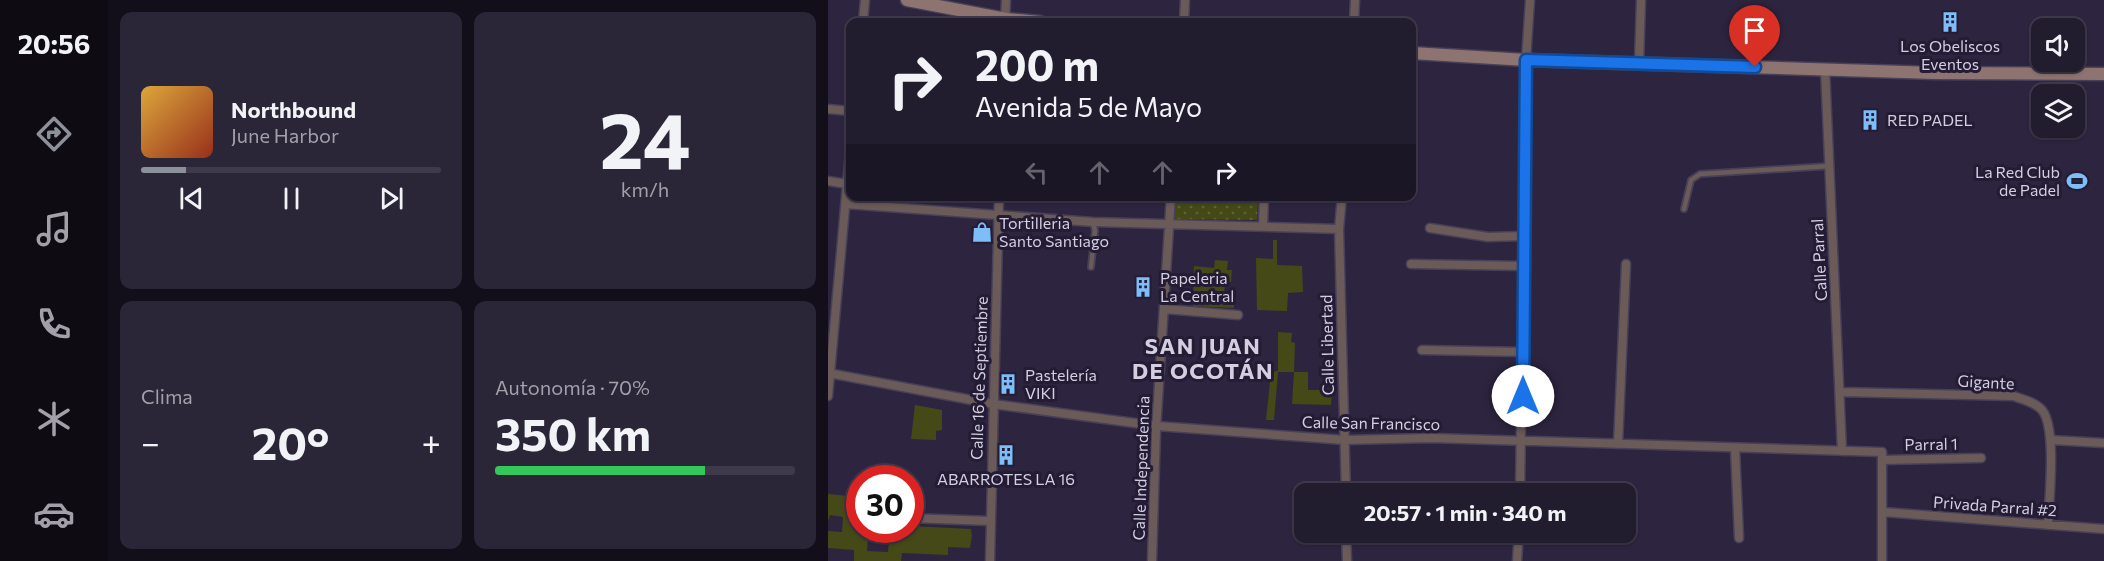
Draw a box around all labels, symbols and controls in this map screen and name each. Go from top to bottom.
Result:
pin [1729,5,1780,67]
building icon: Los Obeliscos Eventos [1938,10,1962,34]
icon: arrive [1738,14,1771,47]
map controls [2031,18,2085,138]
button: sound [2031,18,2085,72]
text: 20:56 [18,27,90,60]
place label: Los Obeliscos Eventos [1900,36,2000,73]
text: 200 m [975,38,1099,90]
icon: right [876,42,954,120]
button: layers [2031,84,2085,138]
text: 24 [599,90,691,185]
text: Avenida 5 de Mayo [975,90,1202,123]
text: Northbound [231,96,356,123]
building icon: RED PADEL [1858,108,1882,132]
place label: RED PADEL [1887,110,1973,129]
icon: directions [33,113,75,155]
text: June Harbor [231,123,339,147]
icon: left [1020,156,1053,189]
icon: ahead [1083,156,1116,189]
icon: ahead [1146,156,1179,189]
icon: right [1209,156,1242,189]
place label: La Red Club de Padel [1975,162,2060,199]
sports icon: La Red Club de Padel [2065,169,2089,193]
text: km/h [621,177,669,201]
icon: previous [175,182,208,215]
icon: pause [275,182,308,215]
icon: next [375,182,408,215]
icon: music [33,208,75,250]
place label: Tortilleria Santo Santiago [999,213,1109,250]
street label: Calle Parral [1807,218,1830,302]
shop icon: Tortilleria Santo Santiago [970,220,994,244]
place label: Papeleria La Central [1160,268,1234,305]
building icon: Papeleria La Central [1131,275,1155,299]
street label: Calle Libertad [1316,294,1337,396]
street label: Calle 16 de Septiembre [966,296,991,460]
icon: phone [33,303,75,345]
district label: SAN JUAN DE OCOTÁN [1132,332,1274,384]
position arrow [1491,364,1555,428]
place label: Pastelería VIKI [1025,365,1097,402]
street label: Gigante [1957,371,2015,392]
building icon: Pastelería VIKI [996,372,1020,396]
text: Autonomía · 70% [495,375,650,399]
text: Clima [141,384,193,408]
street label: Calle Independencia [1128,395,1153,541]
icon: climate [33,398,75,440]
text: 350 km [495,405,651,460]
street label: Calle San Francisco [1302,412,1440,433]
text: 20° [252,414,330,469]
text: − [141,421,160,462]
text: + [422,421,441,462]
street label: Parral 1 [1904,434,1958,453]
building icon: ABARROTES LA 16 [994,443,1018,467]
speed limit sign: 30 [846,465,924,543]
place label: ABARROTES LA 16 [937,469,1075,488]
street label: Privada Parral #2 [1933,492,2058,519]
icon: car [33,493,75,535]
text: 20:57 · 1 min · 340 m [1364,499,1566,526]

